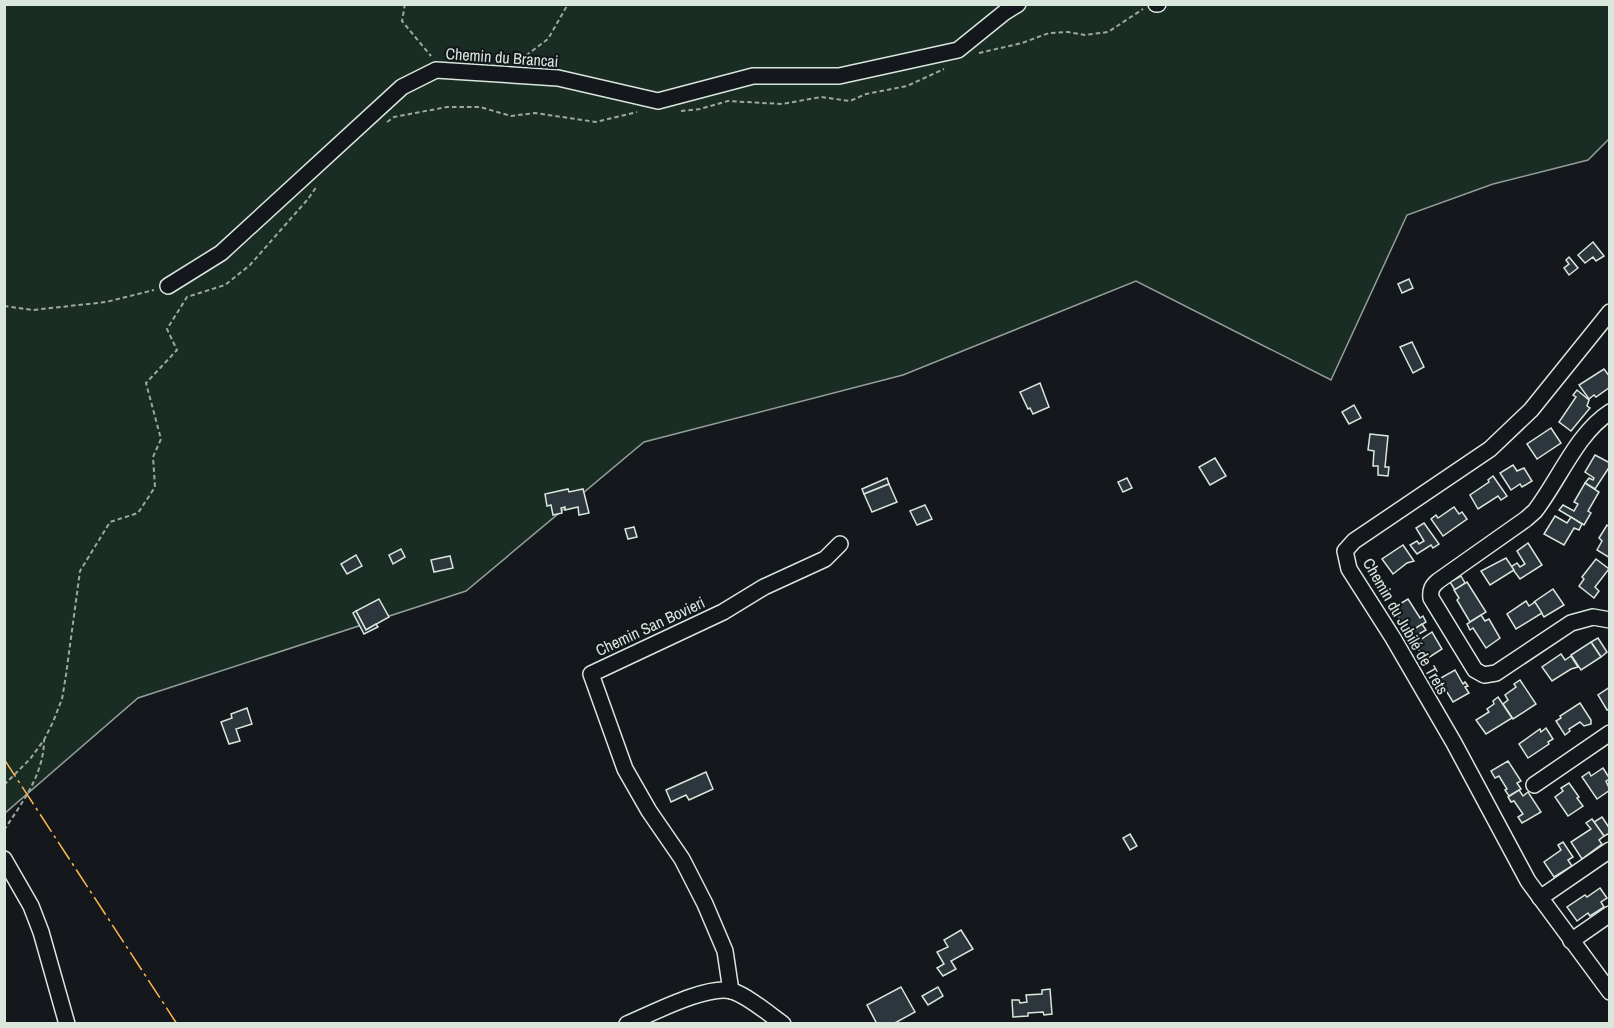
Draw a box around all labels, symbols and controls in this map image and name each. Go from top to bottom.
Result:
street label: Chemin du Brancai [445,42,559,72]
street label: Chemin du Jubilé de Trets [1358,554,1454,698]
street label: Chemin San Bovieri [592,591,708,661]

